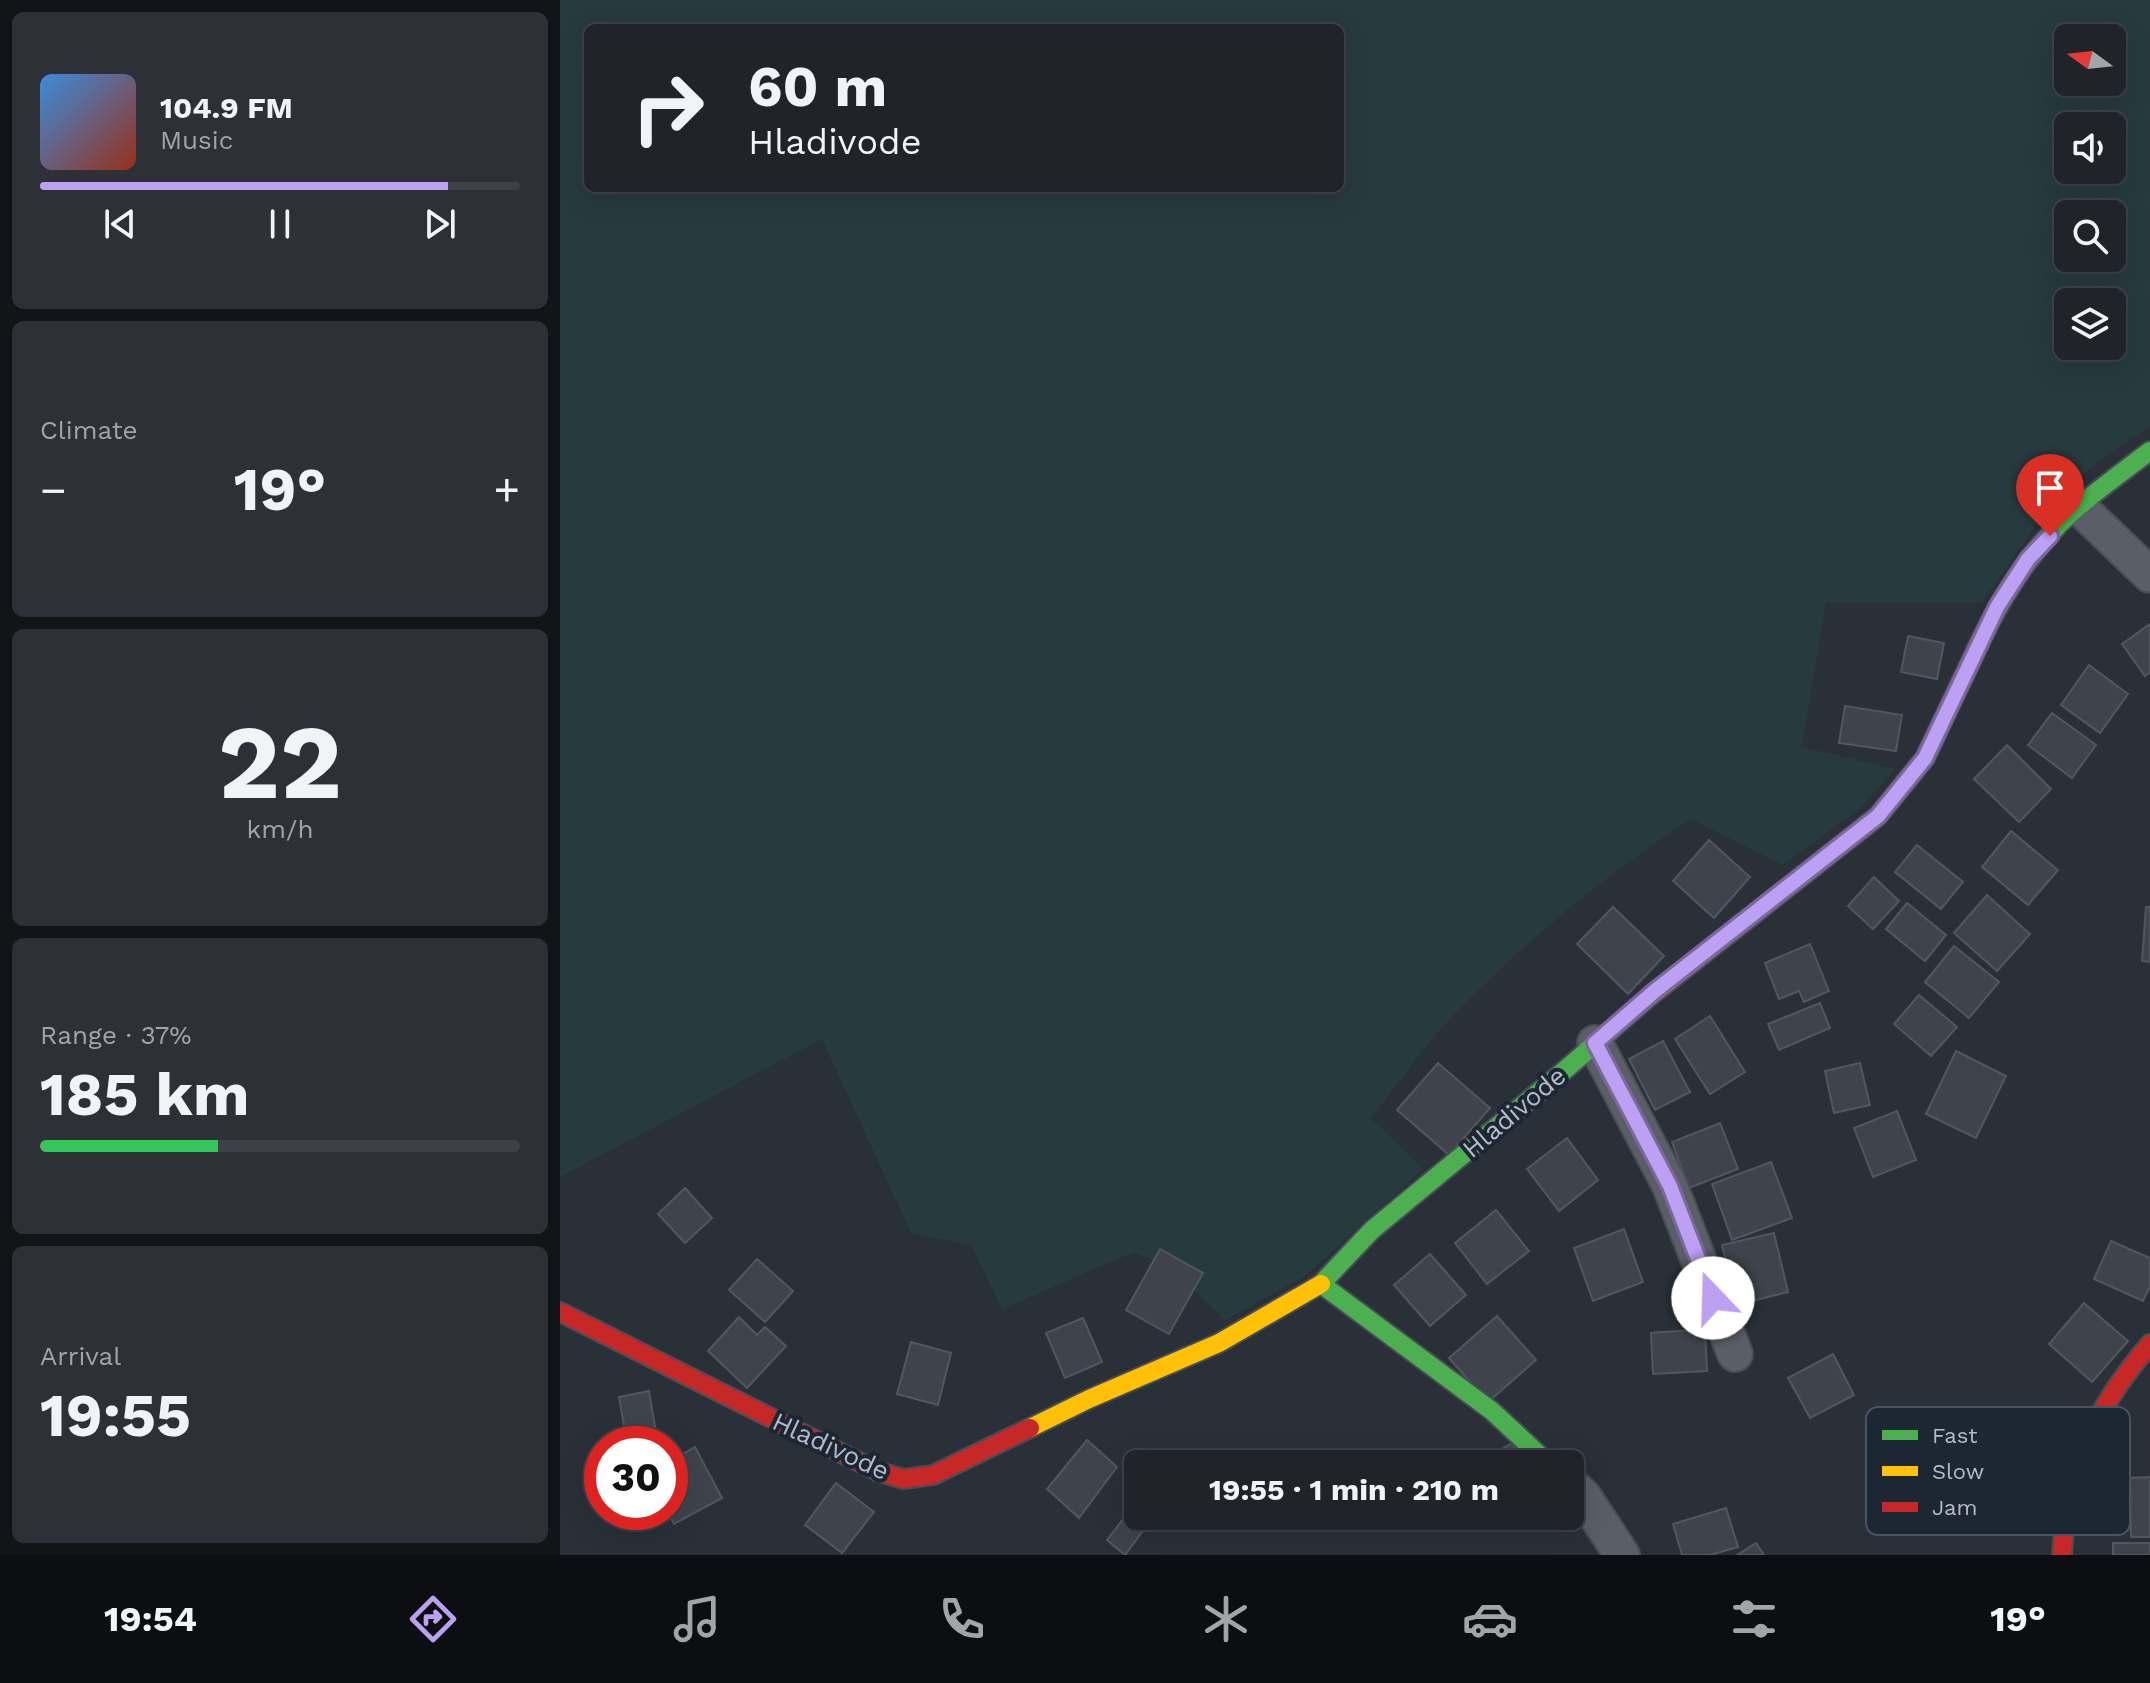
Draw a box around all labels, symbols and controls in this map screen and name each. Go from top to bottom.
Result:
north arrow [2054,24,2126,96]
map controls [2054,24,2126,360]
text: 60 m [748,54,887,120]
icon: right [616,56,720,160]
text: 104.9 FM [160,90,293,125]
button: sound [2054,112,2126,184]
text: Hladivode [748,121,921,163]
text: Music [160,125,233,155]
button: search [2054,200,2126,272]
icon: previous [98,202,142,246]
icon: pause [258,202,302,246]
icon: next [418,202,462,246]
button: layers [2054,288,2126,360]
text: Climate [40,415,138,445]
text: 19° [234,454,326,525]
pin [2016,454,2084,536]
text: − [40,464,67,516]
text: + [493,464,520,516]
icon: arrive [2028,466,2072,510]
text: 22 [218,701,342,823]
text: km/h [247,814,313,844]
text: Range · 37% [40,1020,192,1050]
text: 185 km [40,1059,249,1130]
street label: Hladivode [1456,1060,1572,1164]
position arrow [1671,1256,1755,1340]
text: Arrival [40,1341,121,1371]
text: 19:55 [40,1380,191,1451]
street label: Hladivode [768,1406,894,1486]
legend [1866,1407,2130,1535]
text: Fast [1932,1423,1978,1448]
speed limit sign: 30 [584,1426,688,1530]
text: Slow [1932,1459,1984,1484]
text: 19:55 · 1 min · 210 m [1209,1472,1499,1507]
text: Jam [1932,1495,1977,1520]
icon: directions [405,1591,461,1647]
icon: music [669,1591,725,1647]
icon: phone [934,1591,990,1647]
icon: climate [1198,1591,1254,1647]
icon: car [1462,1591,1518,1647]
icon: filters [1726,1591,1782,1647]
text: 19:54 [104,1598,197,1640]
text: 19° [1990,1598,2046,1640]

